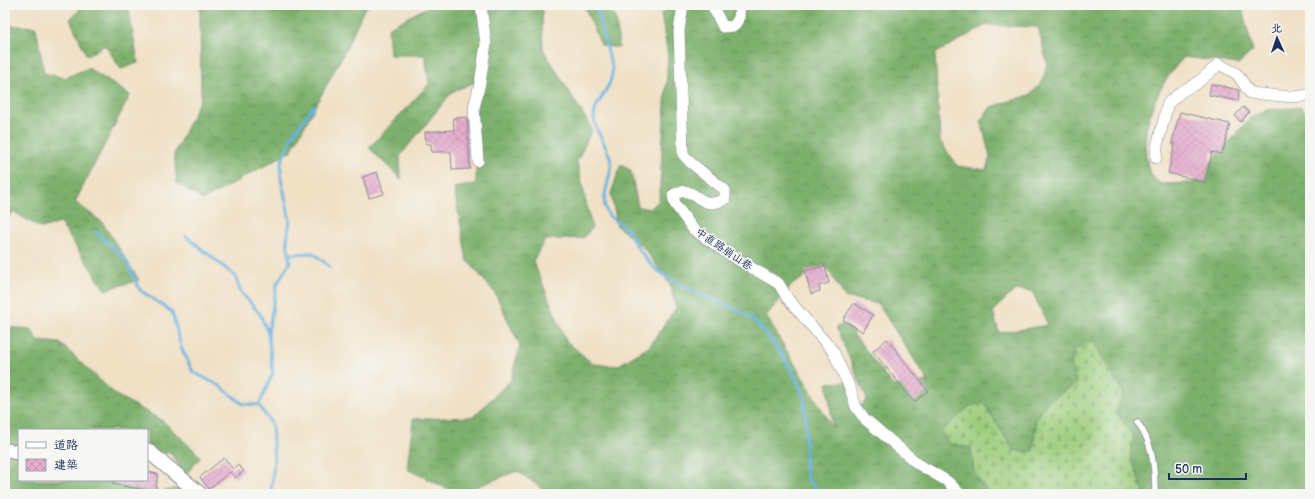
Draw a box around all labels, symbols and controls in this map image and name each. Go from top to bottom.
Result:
north arrow [1257,18,1297,58]
text: 北 [1271,22,1282,35]
street label: 中直路崩山巷 [693,225,755,273]
legend [18,429,148,481]
text: 道路 [54,438,78,453]
scale bar [1169,455,1246,481]
text: 建築 [54,458,78,473]
text: 50 m [1175,462,1202,477]

